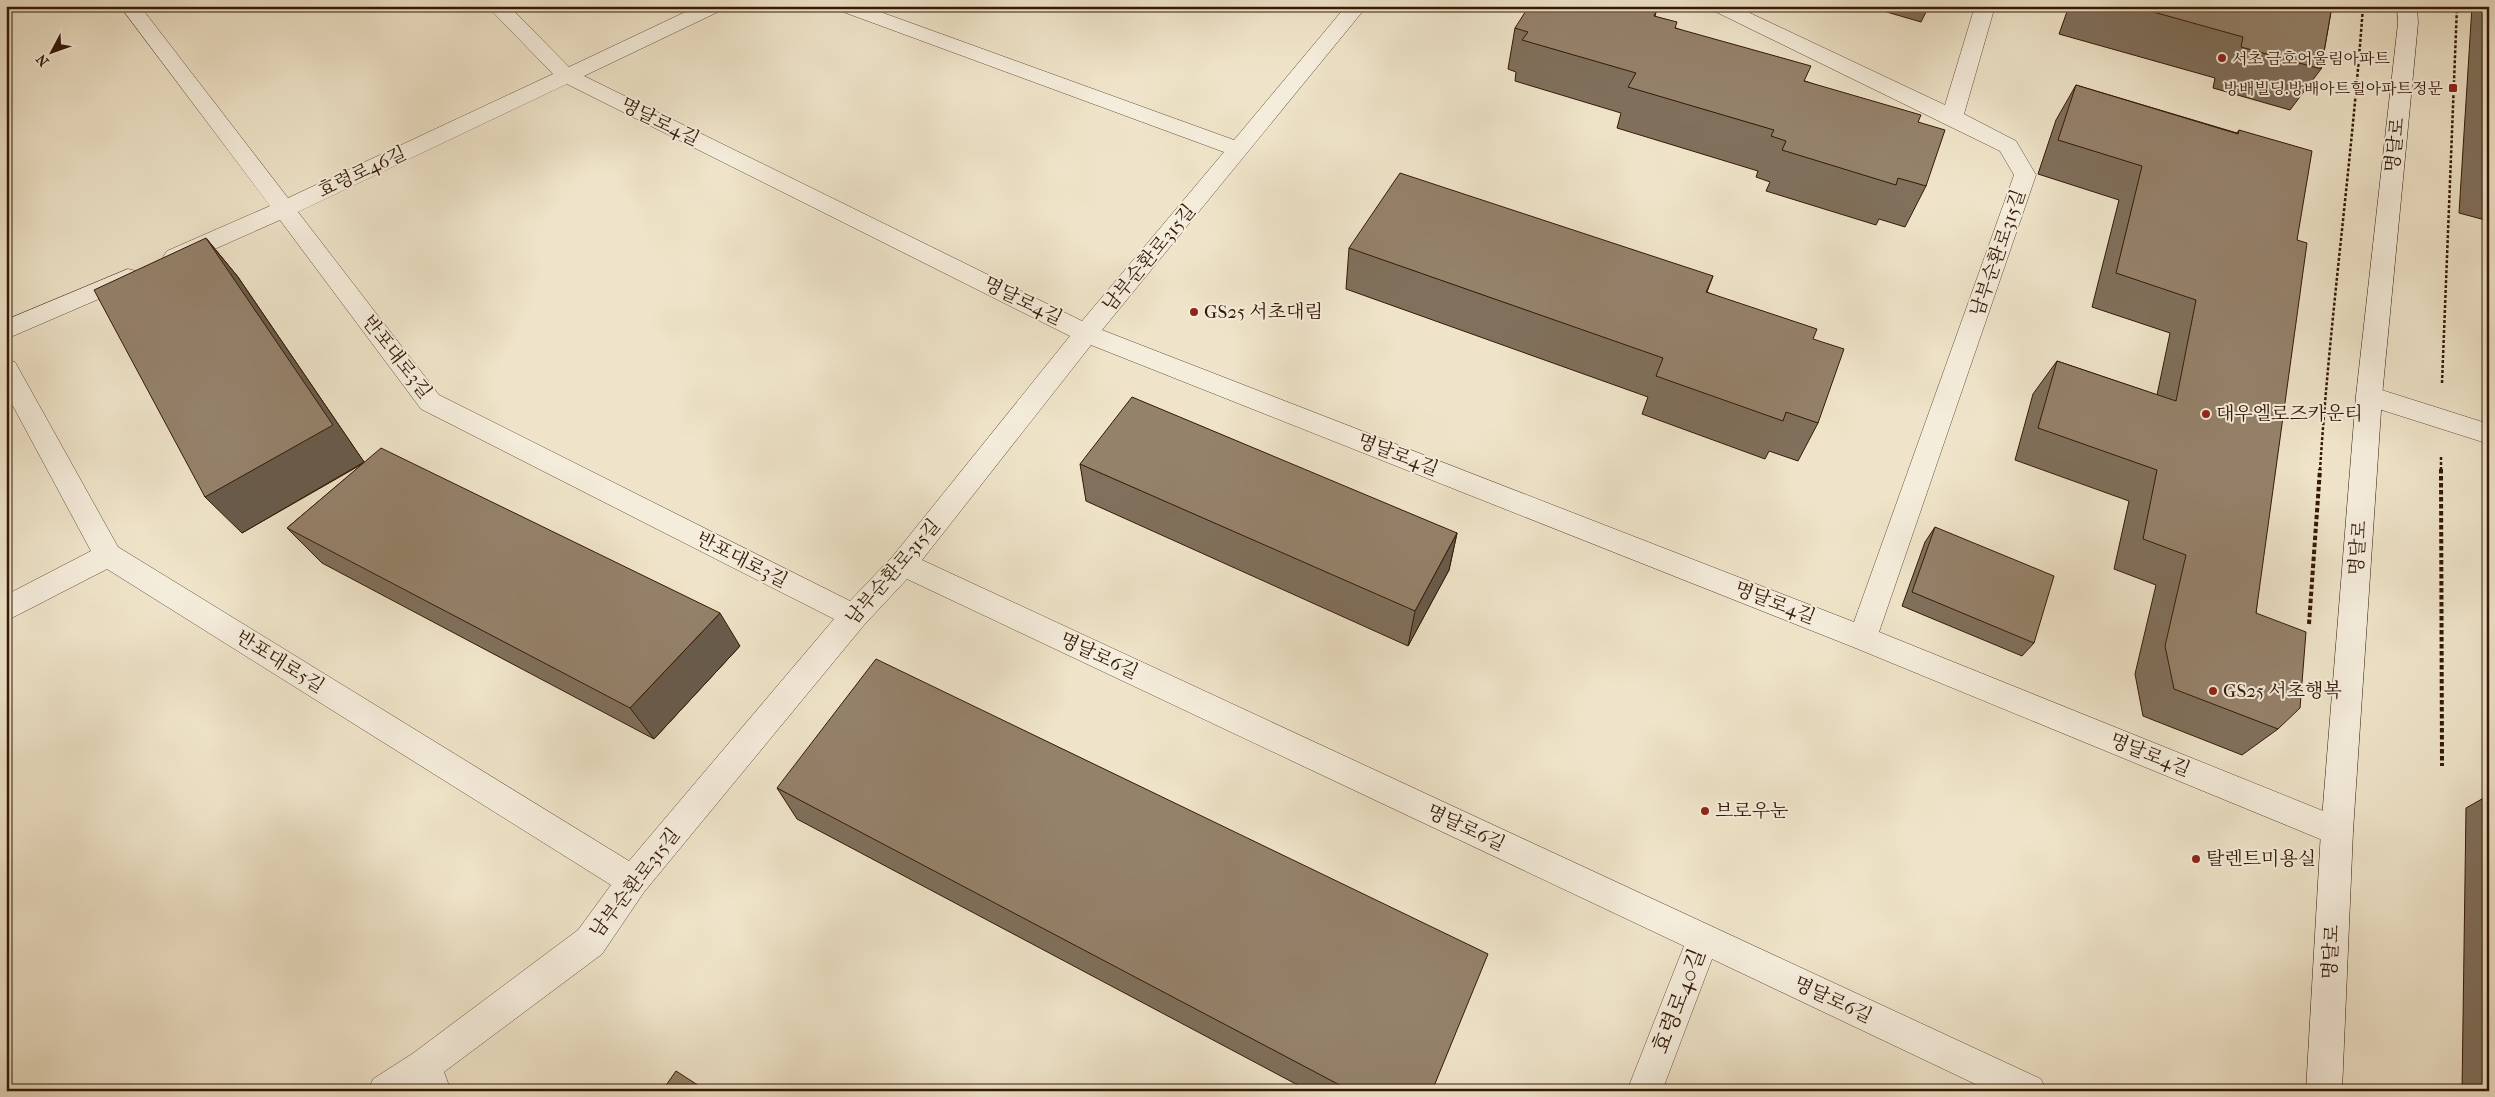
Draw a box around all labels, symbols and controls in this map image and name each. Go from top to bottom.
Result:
north arrow [28,28,78,78]
place label: 서초 금호어울림아파트 [2232,49,2391,68]
text: N [32,50,52,70]
marker: 서초 금호어울림아파트 [2216,52,2228,64]
place label: 방배빌딩.방배아트힐아파트정문 [2224,79,2444,98]
marker: 방배빌딩.방배아트힐아파트정문 [2447,82,2459,94]
street label: 명달로4길 [617,94,703,150]
street label: 명달로 [2381,116,2409,174]
street label: 효령로46길 [314,142,410,202]
street label: 남부순환로315길 [1966,187,2030,319]
street label: 남부순환로315길 [1098,200,1200,316]
street label: 명달로4길 [980,273,1066,329]
place label: GS25 서초대림 [1204,301,1323,323]
marker: GS25 서초대림 [1188,306,1200,318]
street label: 반포대로3길 [358,311,436,403]
place label: 대우엘로즈카운티 [2216,403,2363,425]
marker: 대우엘로즈카운티 [2200,408,2212,420]
street label: 명달로4길 [1355,430,1441,480]
street label: 남부순환로315길 [841,515,945,629]
street label: 명달로 [2345,520,2371,576]
street label: 반포대로3길 [693,528,791,592]
street label: 명달로4길 [1732,578,1818,628]
street label: 반포대로5길 [232,626,328,698]
street label: 명달로6길 [1056,628,1142,684]
place label: GS25 서초행복 [2223,680,2342,702]
marker: GS25 서초행복 [2207,685,2219,697]
street label: 명달로4길 [2107,729,2193,781]
street label: 명달로6길 [1423,800,1509,856]
place label: 브로우눈 [1715,800,1788,822]
marker: 브로우눈 [1699,805,1711,817]
street label: 남부순환로315길 [585,824,685,942]
place label: 탈렌트미용실 [2206,848,2316,870]
marker: 탈렌트미용실 [2190,853,2202,865]
street label: 명달로 [2319,924,2343,980]
street label: 효령로40길 [1647,945,1711,1057]
street label: 명달로6길 [1790,972,1876,1028]

